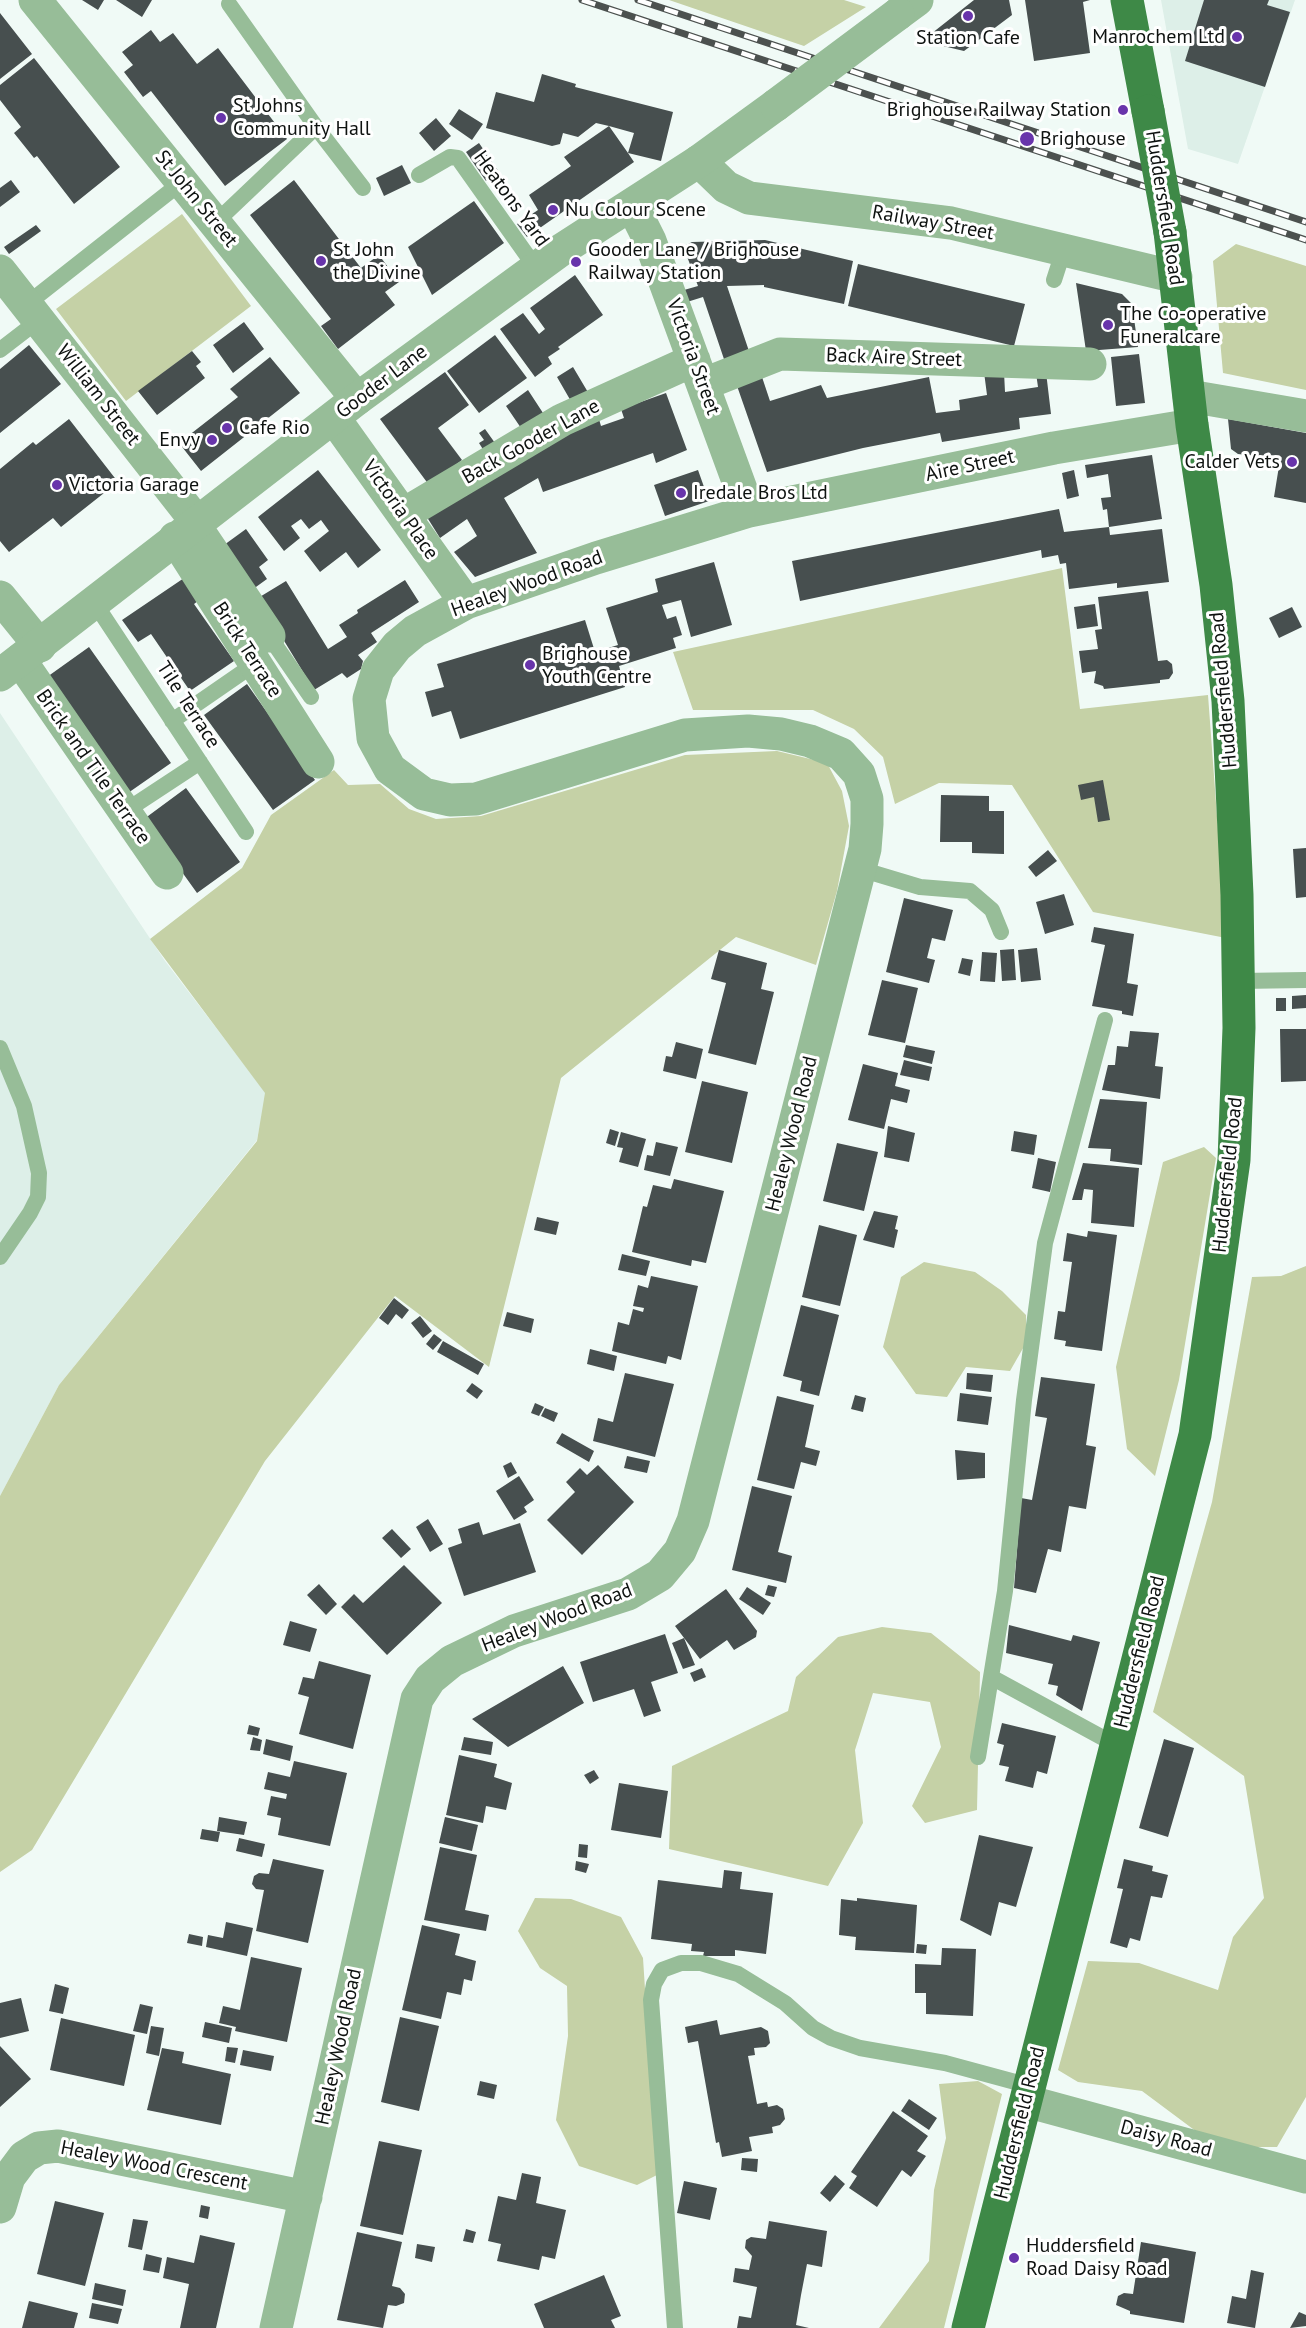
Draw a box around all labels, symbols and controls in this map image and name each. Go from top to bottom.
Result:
marker: Station Cafe [961,9,975,23]
place label: Manrochem Ltd [1092,25,1225,49]
place label: Station Cafe [916,26,1020,50]
marker: Manrochem Ltd [1230,30,1244,44]
place label: St Johns Community Hall [233,94,370,141]
place label: Brighouse Railway Station [887,98,1111,122]
marker: Brighouse Railway Station [1116,103,1130,117]
marker: St Johns Community Hall [214,111,228,125]
place label: Brighouse [1040,127,1126,151]
street label: Huddersfield Road [1140,129,1188,287]
marker: Brighouse [1018,130,1036,148]
street label: St John Street [150,146,242,252]
street label: Heatons Yard [468,146,554,252]
place label: Nu Colour Scene [565,198,706,222]
street label: Railway Street [870,200,996,246]
marker: Nu Colour Scene [546,203,560,217]
place label: St John the Divine [333,238,421,285]
place label: Gooder Lane / Brighouse Railway Station [588,238,799,285]
marker: St John the Divine [314,254,328,268]
marker: Gooder Lane / Brighouse Railway Station [569,255,583,269]
street label: Victoria Street [661,296,725,418]
place label: The Co-operative Funeralcare [1120,302,1266,349]
marker: The Co-operative Funeralcare [1101,318,1115,332]
street label: William Street [51,340,145,450]
street label: Gooder Lane [332,340,432,424]
street label: Back Aire Street [826,344,962,372]
street label: Back Gooder Lane [458,394,604,490]
place label: Cafe Rio [239,416,310,440]
marker: Cafe Rio [220,421,234,435]
place label: Envy [159,428,200,452]
marker: Envy [205,433,219,447]
street label: Aire Street [923,445,1017,487]
place label: Calder Vets [1185,450,1280,474]
marker: Calder Vets [1285,455,1299,469]
street label: Victoria Place [357,456,443,564]
place label: Victoria Garage [69,473,199,497]
marker: Victoria Garage [50,478,64,492]
place label: Iredale Bros Ltd [693,481,828,505]
marker: Iredale Bros Ltd [674,486,688,500]
street label: Healey Wood Road [448,545,606,623]
street label: Brick Terrace [207,598,287,702]
street label: Huddersfield Road [1205,611,1243,769]
place label: Brighouse Youth Centre [542,642,652,689]
street label: Tile Terrace [151,657,225,753]
marker: Brighouse Youth Centre [523,658,537,672]
street label: Brick and Tile Terrace [31,685,155,849]
street label: Healey Wood Road [761,1054,823,1214]
street label: Huddersfield Road [1208,1096,1248,1254]
street label: Huddersfield Road [1109,1573,1171,1731]
street label: Healey Wood Road [478,1578,636,1658]
street label: Healey Wood Road [311,1967,367,2127]
street label: Huddersfield Road [989,2044,1051,2202]
street label: Daisy Road [1118,2115,1214,2163]
street label: Healey Wood Crescent [59,2136,249,2196]
place label: Huddersfield Road Daisy Road [1026,2234,1167,2281]
marker: Huddersfield Road Daisy Road [1007,2251,1021,2265]

